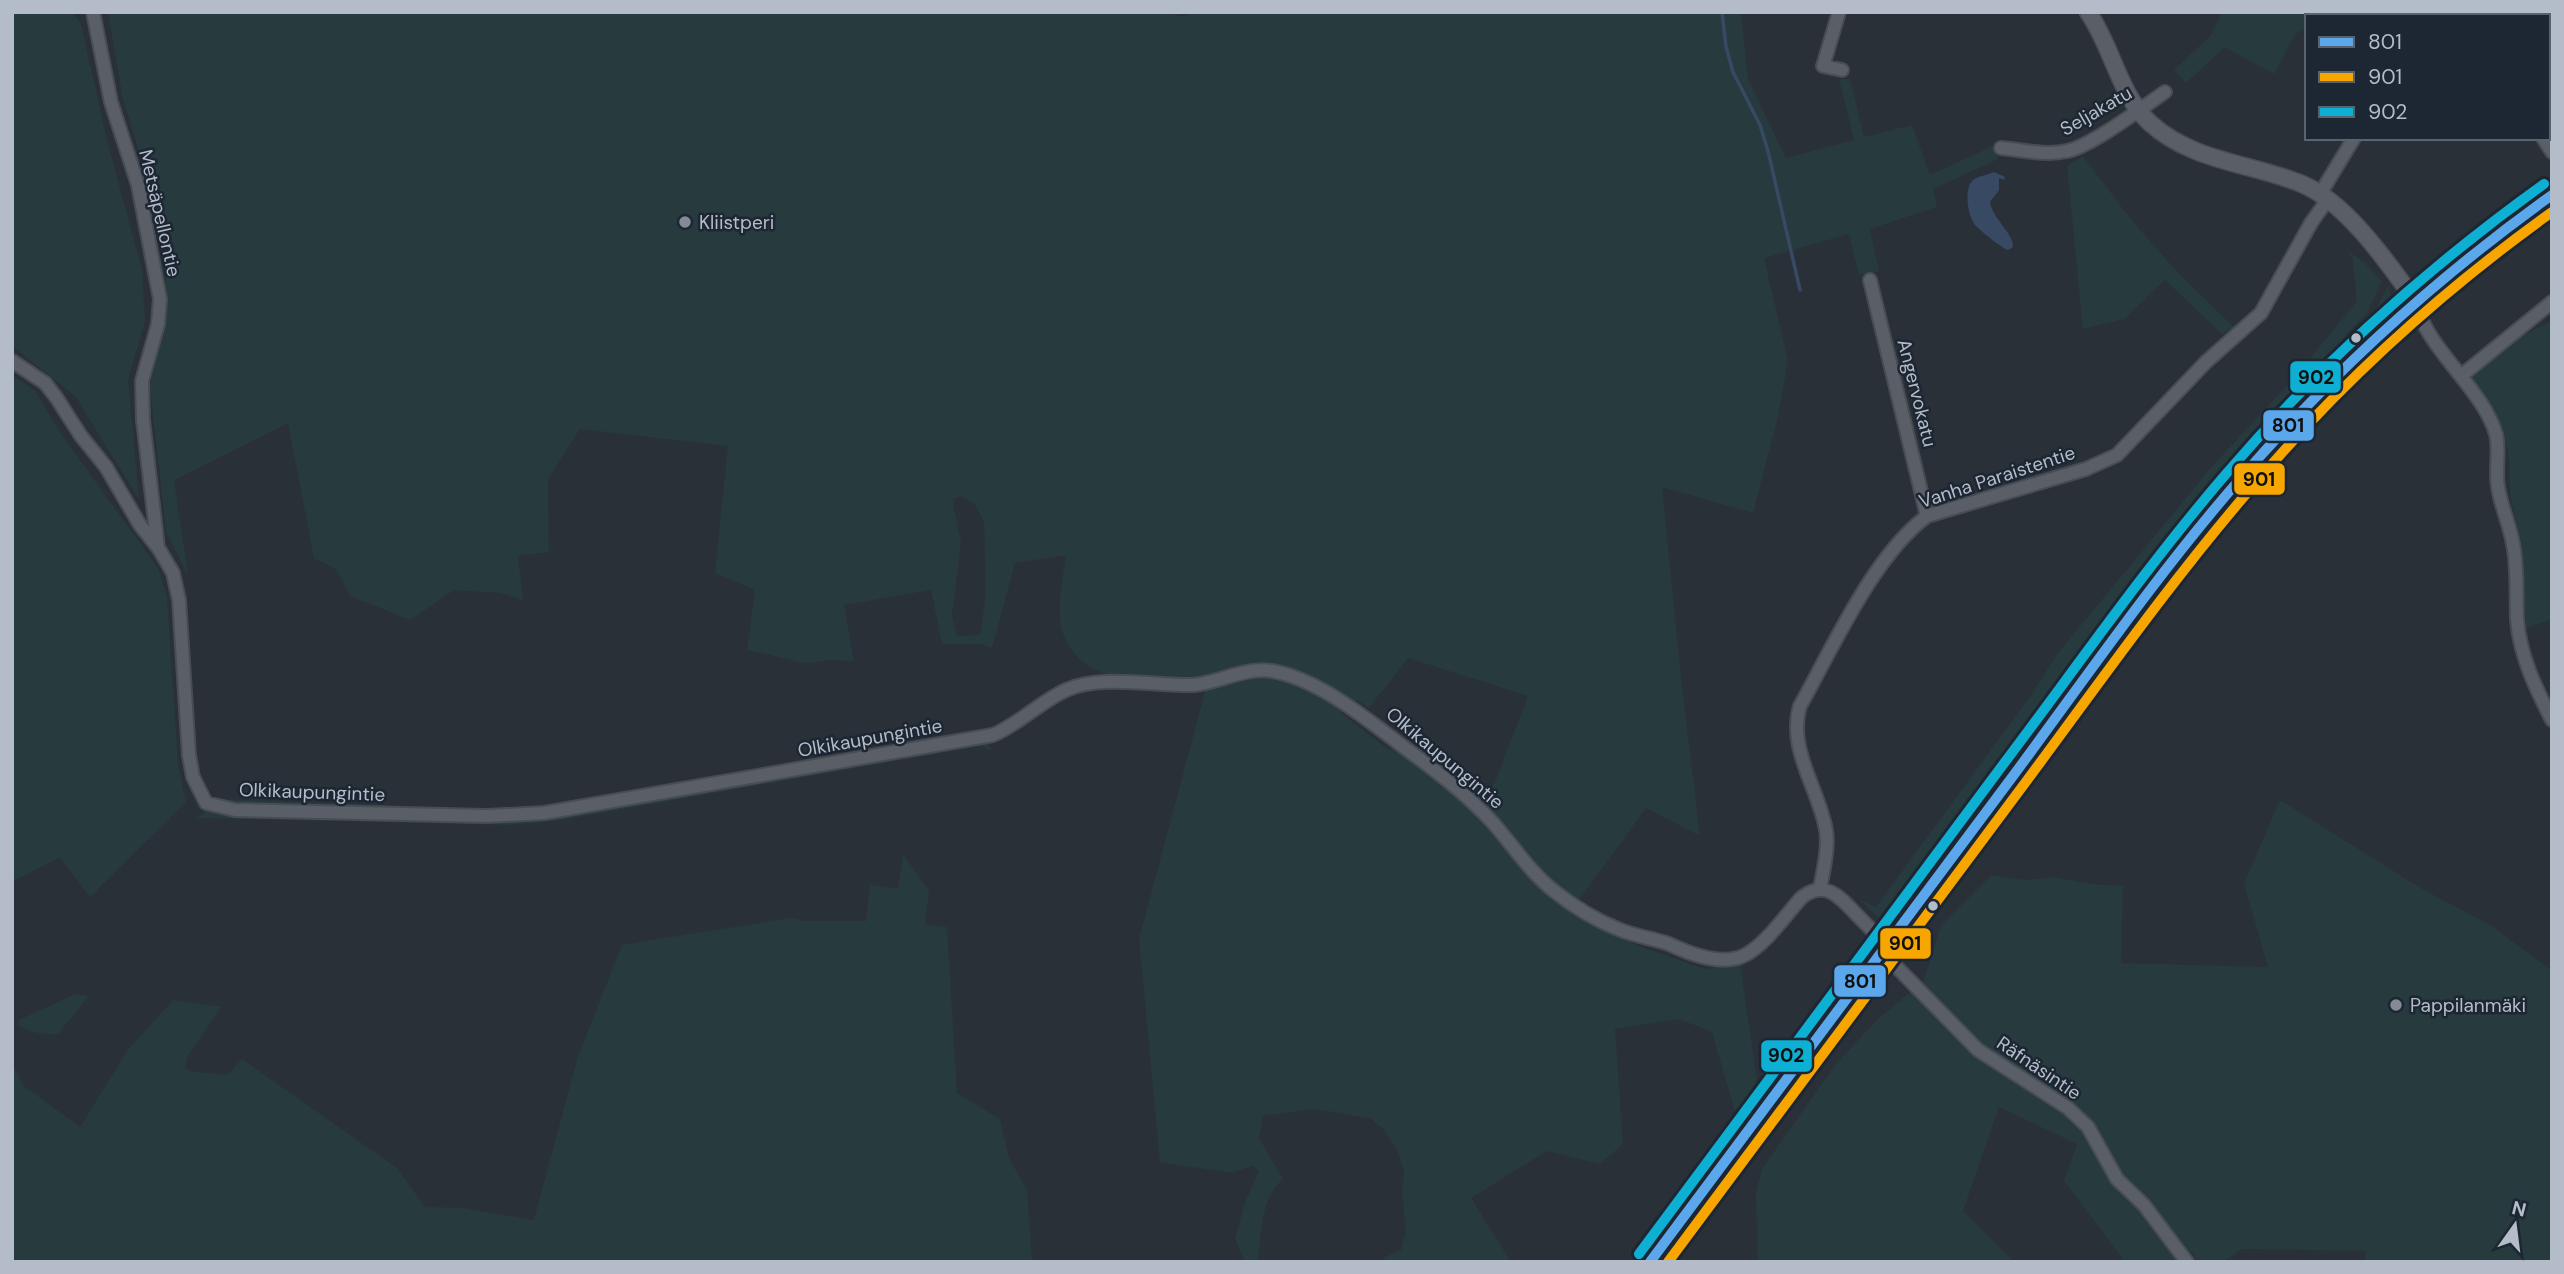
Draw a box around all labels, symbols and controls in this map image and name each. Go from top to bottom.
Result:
legend [2305,14,2550,140]
text: 801 [2368,28,2402,56]
text: 901 [2368,63,2402,91]
street label: Seljakatu [2056,80,2136,142]
text: 902 [2368,98,2407,126]
street label: Metsäpellontie [133,147,187,279]
place label: Kliistperi [699,210,774,235]
marker: Kliistperi [677,214,693,230]
unlabelled marker [2349,331,2363,345]
street label: Angervokatu [1892,336,1942,450]
line badge: 902 [2289,360,2342,394]
text: 902 [2298,365,2334,390]
line badge: 801 [2262,409,2315,442]
text: 801 [2272,413,2304,438]
street label: Vanha Paraistentie [1916,440,2078,514]
line badge: 901 [2233,462,2286,496]
text: 901 [2243,467,2275,492]
street label: Olkikaupungintie [1381,701,1509,815]
street label: Olkikaupungintie [796,713,944,763]
street label: Olkikaupungintie [238,777,386,807]
unlabelled marker [1926,899,1940,913]
line badge: 901 [1879,927,1932,960]
text: 901 [1889,931,1921,956]
line badge: 801 [1833,964,1887,998]
text: 801 [1844,969,1876,994]
place label: Pappilanmäki [2410,993,2526,1018]
marker: Pappilanmäki [2388,997,2404,1013]
street label: Räfnäsintie [1992,1031,2086,1105]
line badge: 902 [1760,1039,1813,1073]
text: 902 [1768,1043,1804,1068]
north arrow [2480,1190,2550,1260]
text: N [2509,1195,2529,1223]

